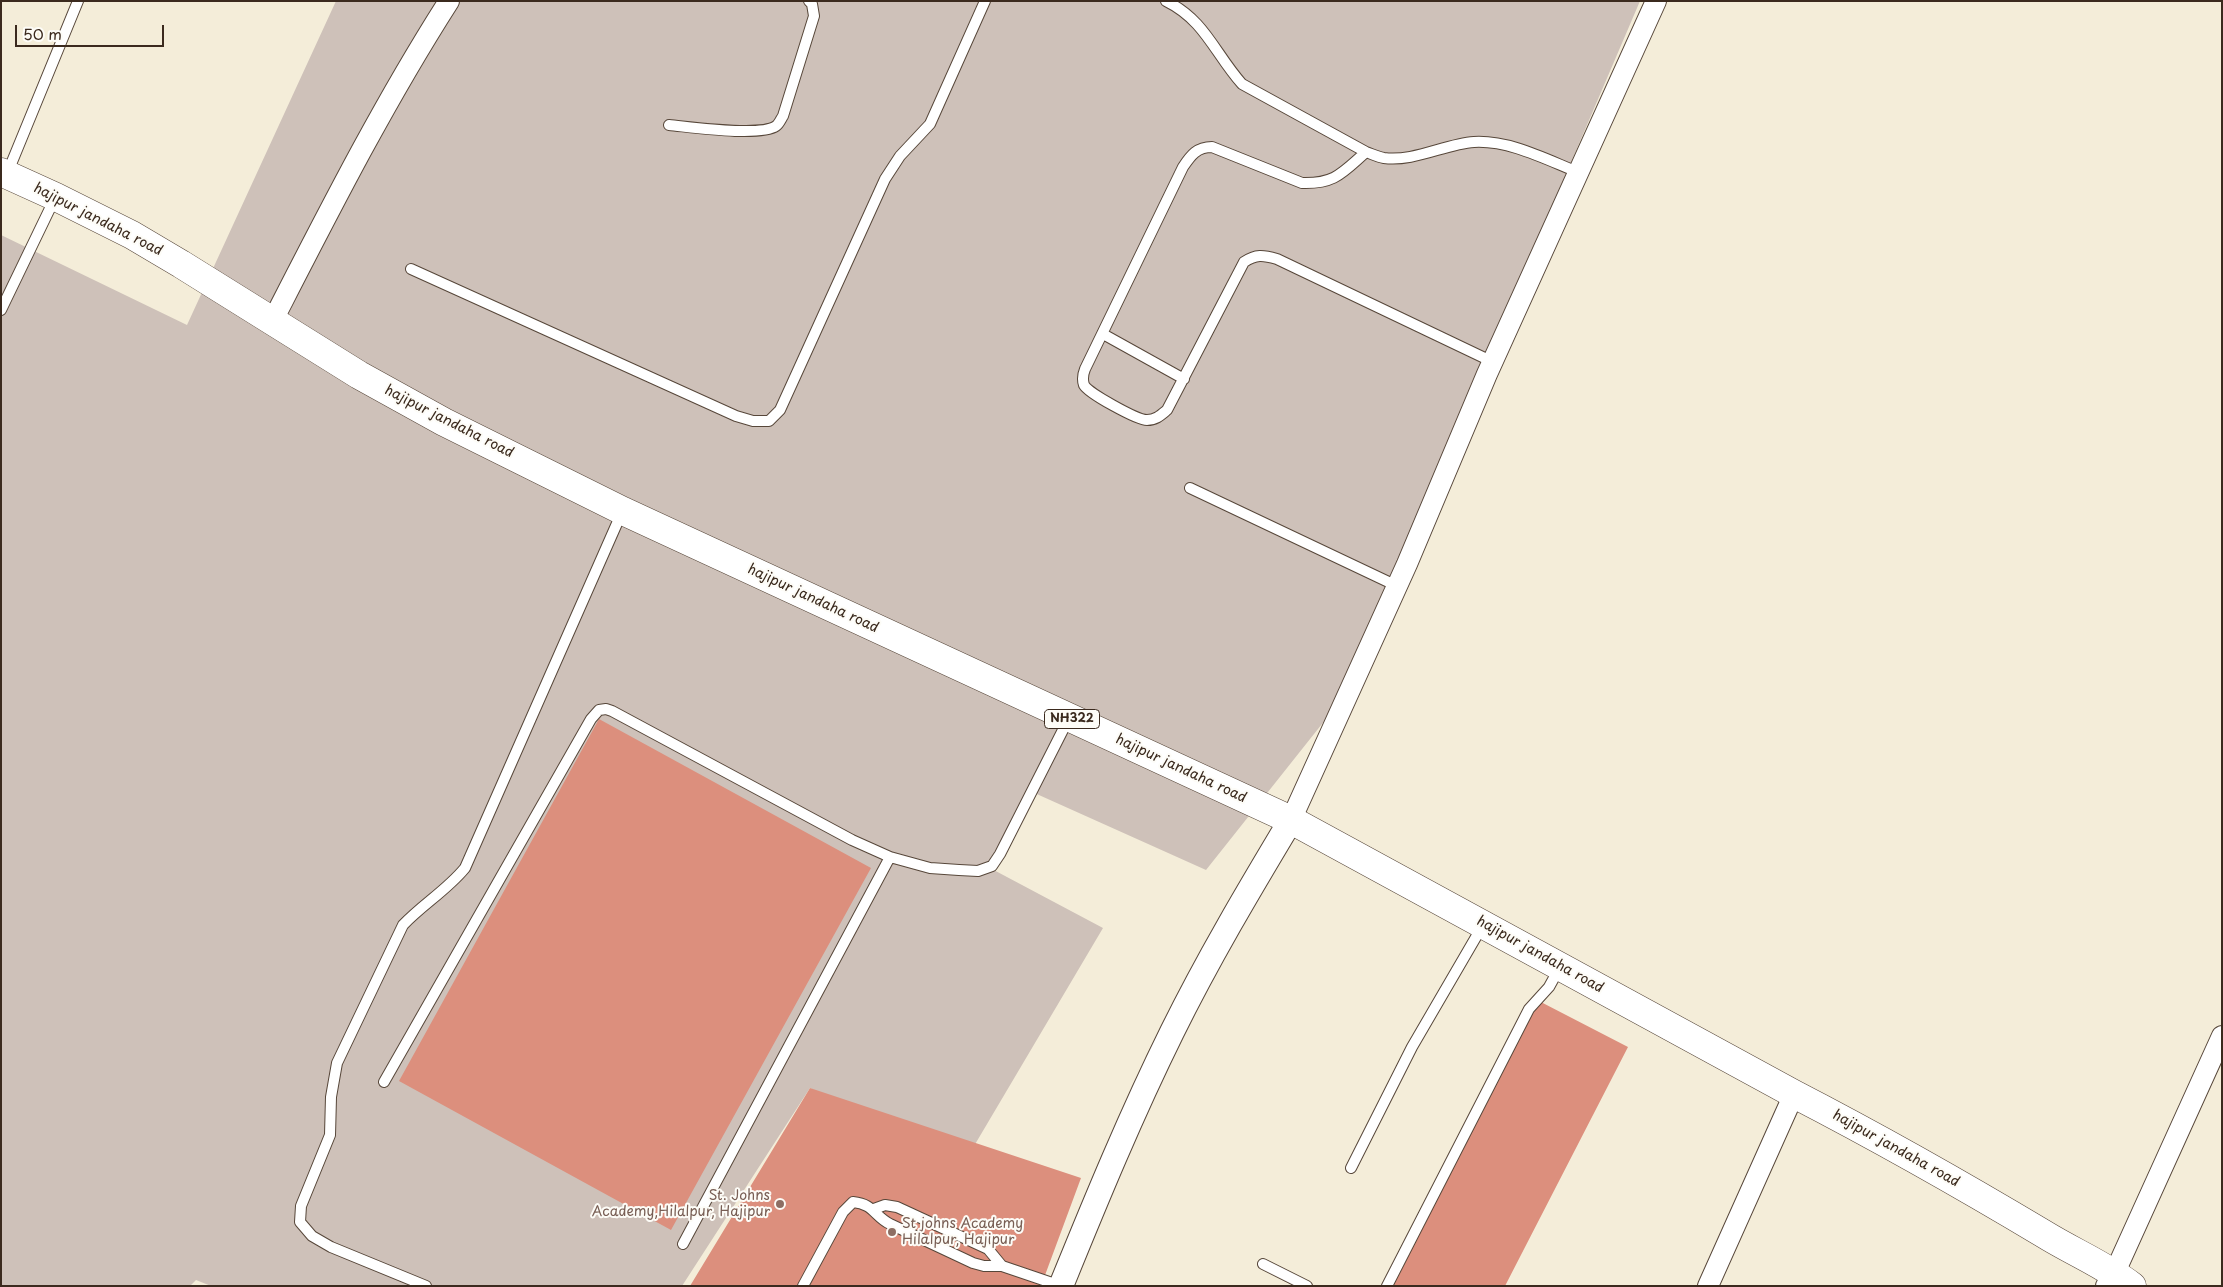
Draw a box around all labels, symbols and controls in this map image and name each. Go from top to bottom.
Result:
scale bar [18,15,166,47]
text: 50 m [23,22,62,45]
street label: hajipur jandaha road [31,180,165,260]
street label: hajipur jandaha road [382,382,516,462]
street label: hajipur jandaha road [745,561,881,637]
road number: NH322 [1044,710,1100,729]
street label: hajipur jandaha road [1113,731,1249,807]
street label: hajipur jandaha road [1474,913,1606,997]
street label: hajipur jandaha road [1830,1107,1962,1191]
place label: St. Johns Academy,Hilalpur, Hajipur [592,1188,770,1220]
marker: St. Johns Academy,Hilalpur, Hajipur [774,1198,786,1210]
place label: St johns Academy Hilalpur, Hajipur [902,1216,1023,1248]
marker: St johns Academy Hilalpur, Hajipur [886,1226,898,1238]

